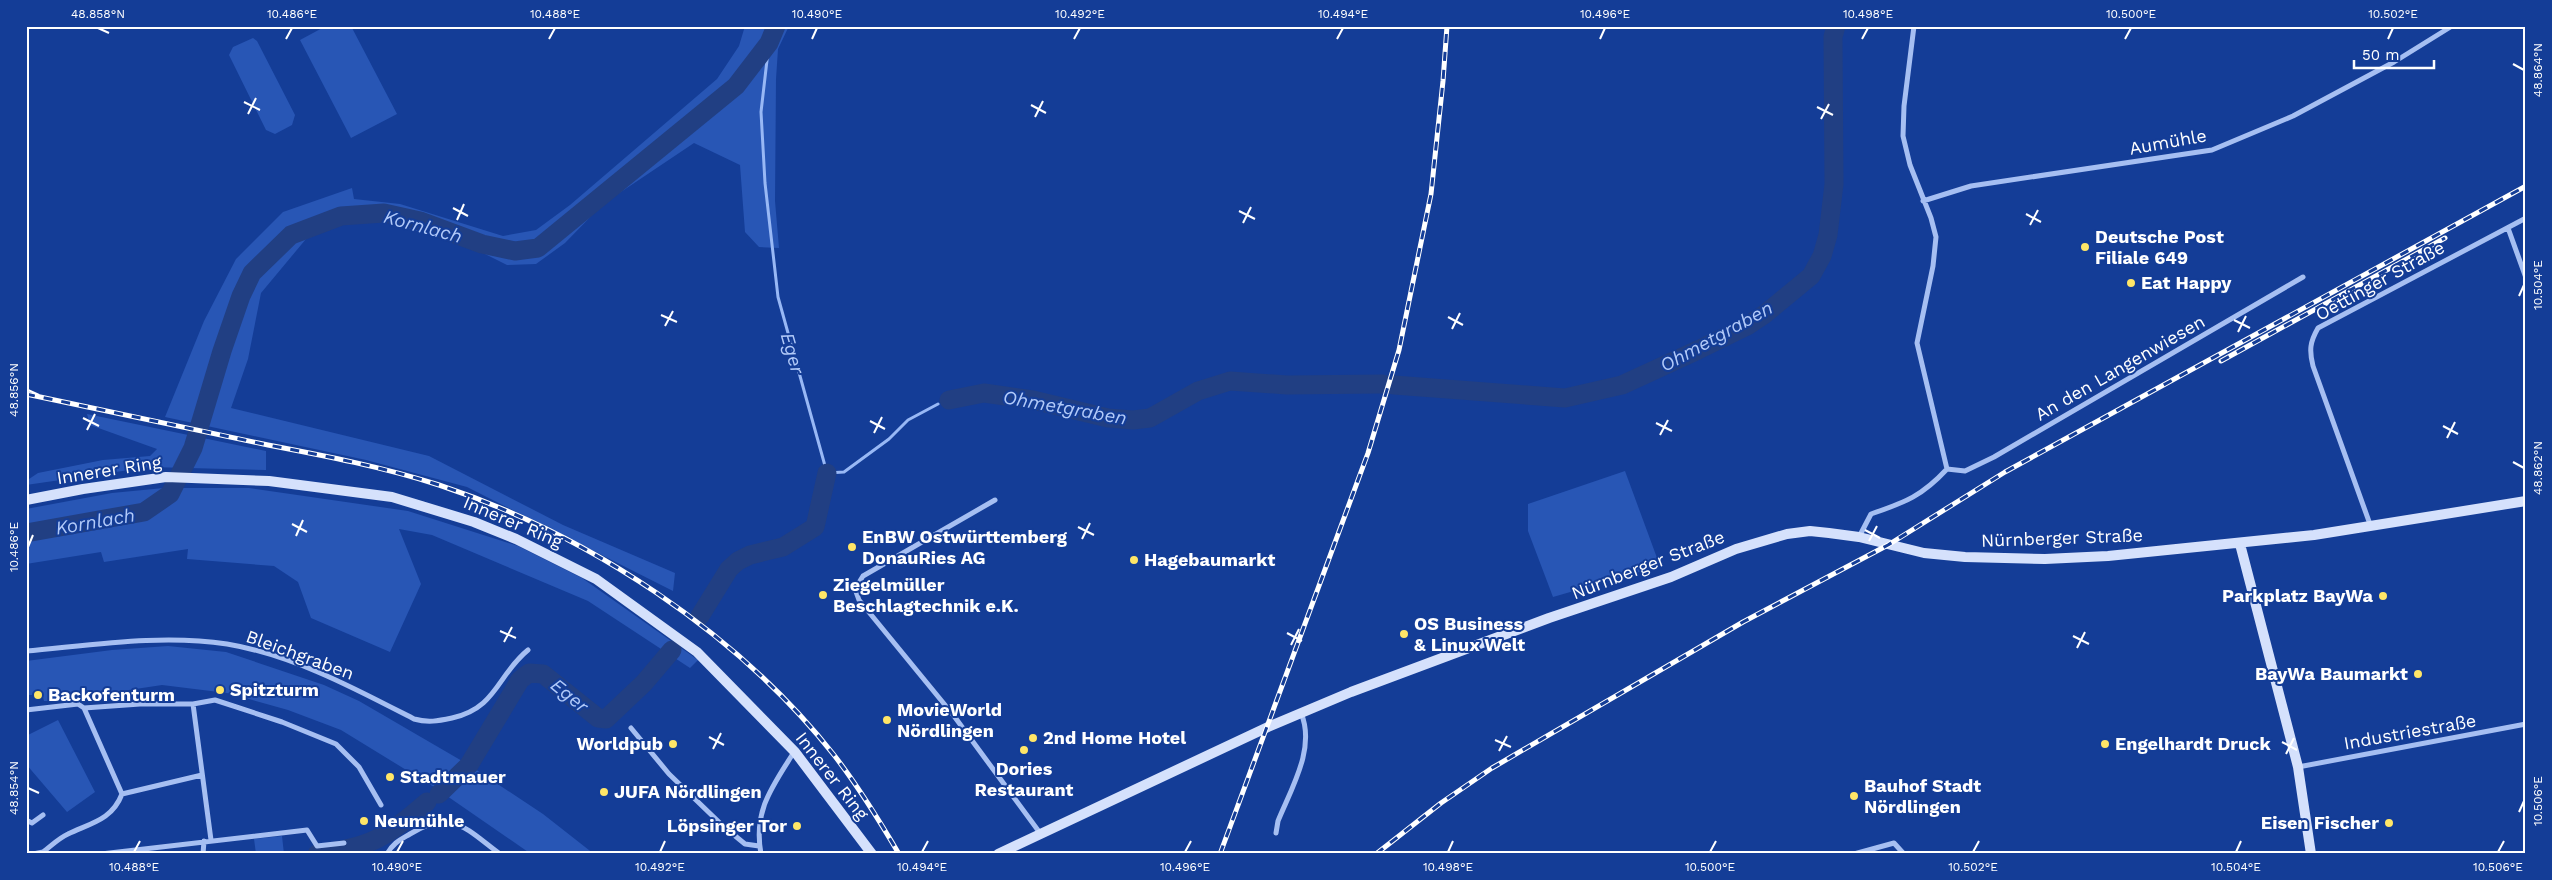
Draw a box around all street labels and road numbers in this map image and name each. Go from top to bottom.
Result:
street label: Aumühle [2128,124,2208,159]
street label: Oettinger Straße [2312,236,2448,325]
street label: An den Langenwiesen [2031,310,2208,425]
street label: Innerer Ring [55,451,163,488]
street label: Innerer Ring [460,491,566,552]
street label: Nürnberger Straße [1981,524,2143,551]
street label: Nürnberger Straße [1568,526,1727,603]
street label: Bleichgraben [243,625,357,684]
street label: Industriestraße [2342,710,2478,753]
street label: Innerer Ring [792,728,873,824]

